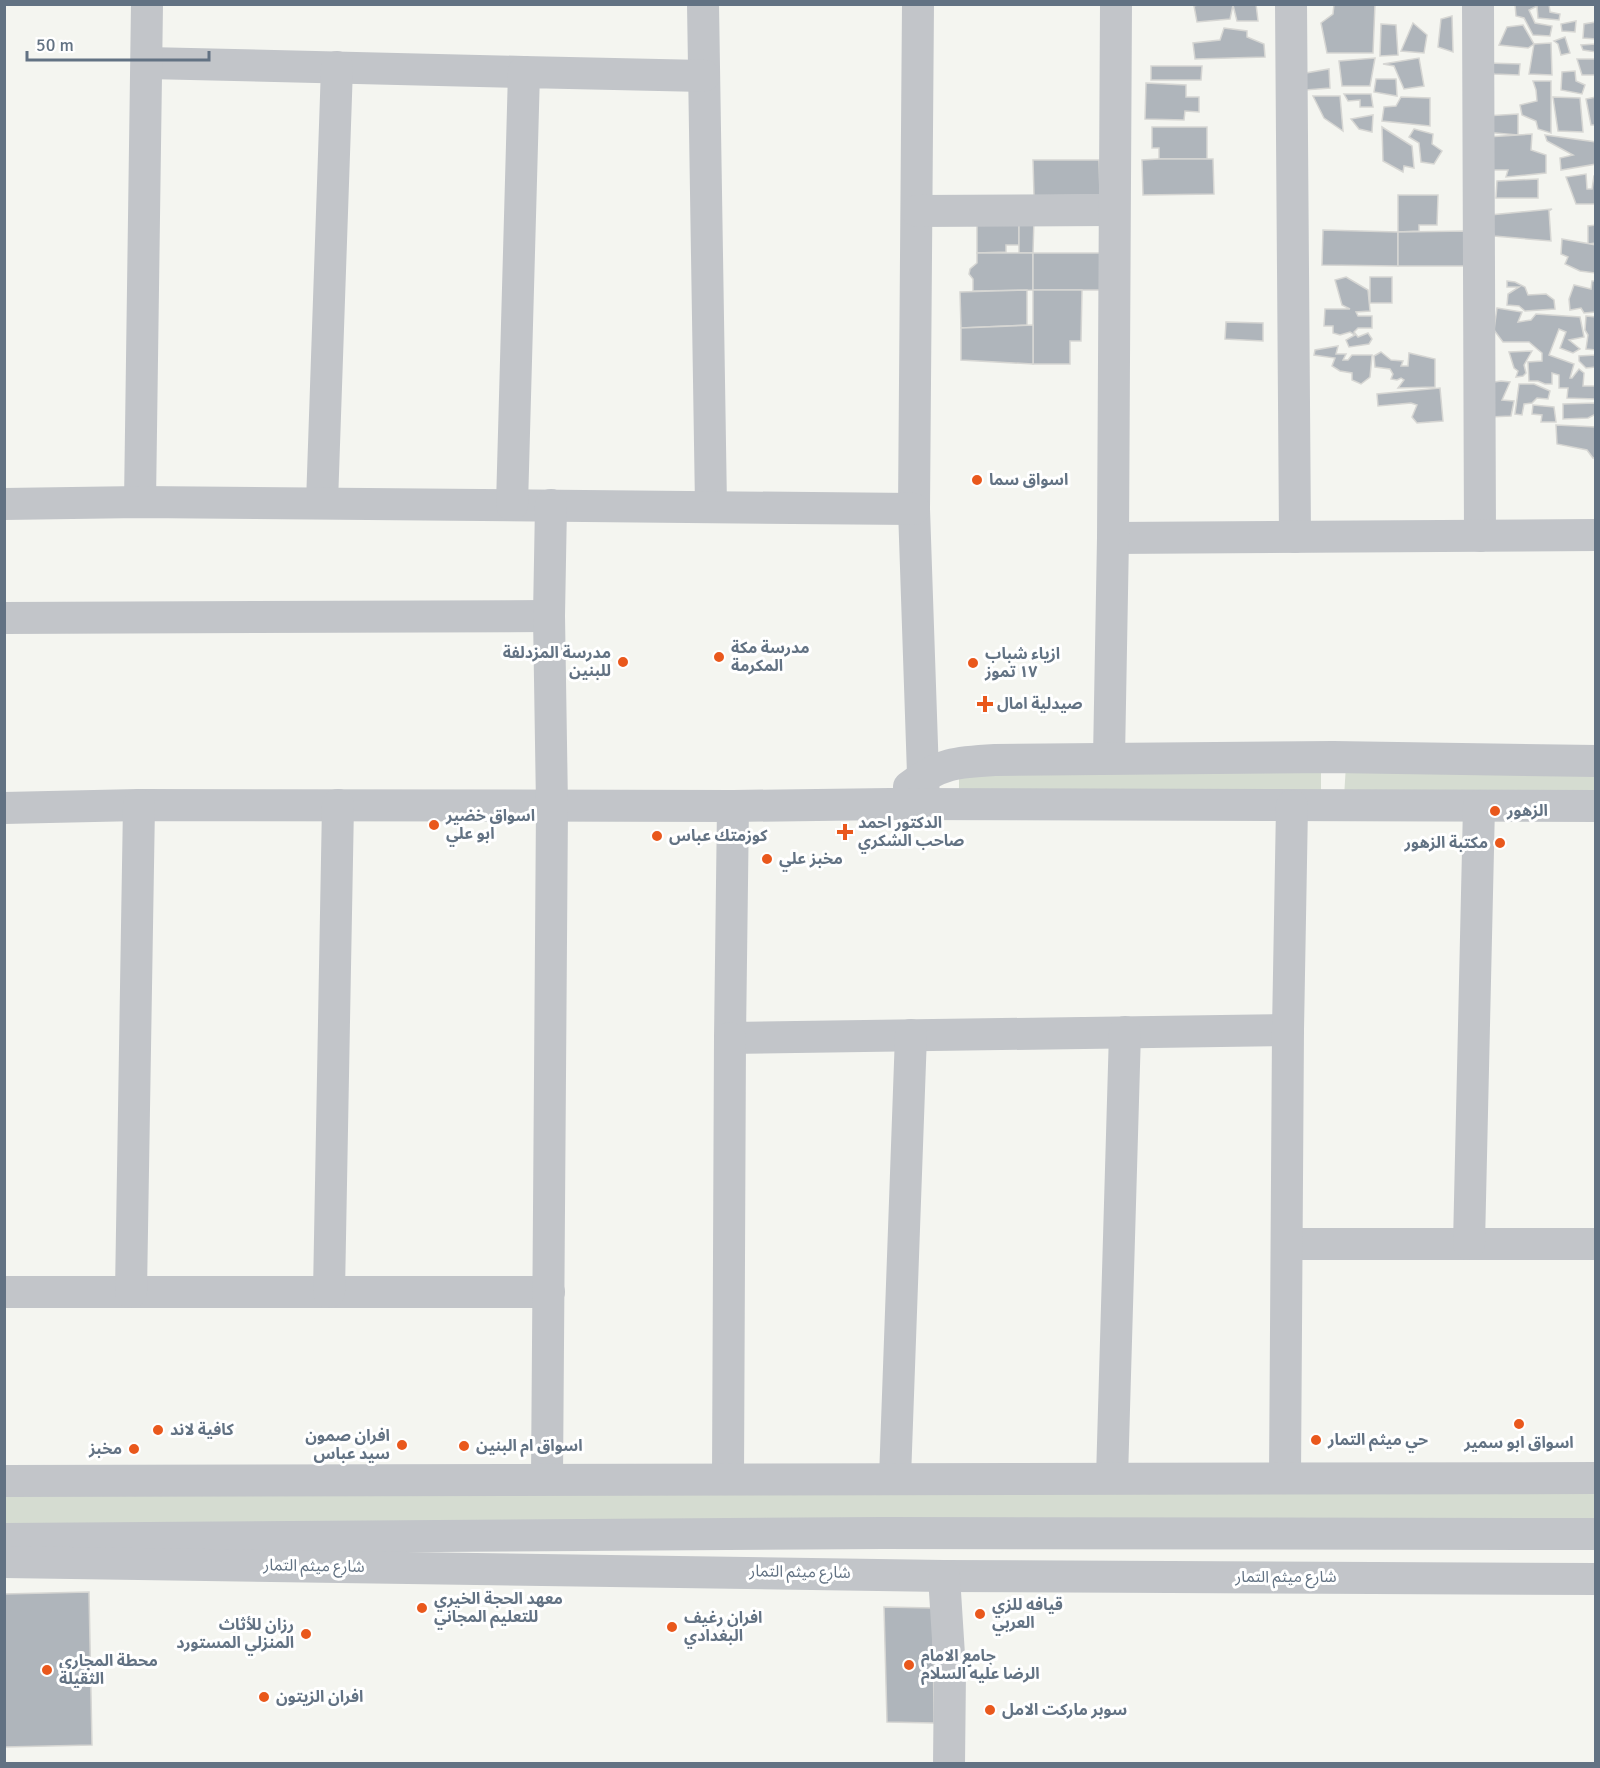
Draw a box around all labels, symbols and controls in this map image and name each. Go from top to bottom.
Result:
scale bar [27,24,208,62]
text: 50 m [36,34,74,56]
place label: اسواق سما [989,470,1068,490]
marker: اسواق سما [970,473,984,487]
place label: مدرسة مكة المكرمة [731,638,809,676]
place label: مدرسة المزدلفة للبنين [503,643,611,681]
place label: ازياء شباب ١٧ تموز [984,644,1060,682]
marker: مدرسة مكة المكرمة [712,650,726,664]
marker: مدرسة المزدلفة للبنين [616,655,630,669]
marker: ازياء شباب ١٧ تموز [966,656,980,670]
place label: صيدلية امال [997,694,1083,714]
marker: صيدلية امال [978,697,992,711]
place label: الزهور [1506,801,1548,821]
marker: الزهور [1488,804,1502,818]
place label: اسواق خضير ابو علي [445,806,535,847]
place label: الدكتور احمد صاحب الشكري [858,813,964,854]
marker: اسواق خضير ابو علي [427,818,441,832]
marker: الدكتور احمد صاحب الشكري [836,823,854,841]
place label: كوزمتك عباس [669,826,768,846]
marker: كوزمتك عباس [650,829,664,843]
place label: مكتبة الزهور [1404,833,1488,853]
marker: مكتبة الزهور [1493,836,1507,850]
place label: مخبز علي [779,849,843,872]
marker: مخبز علي [760,852,774,866]
marker: اسواق ابو سمير [1512,1417,1526,1431]
place label: كافية لاند [170,1420,234,1440]
marker: كافية لاند [151,1423,165,1437]
place label: افران صمون سيد عباس [305,1426,390,1464]
place label: حي ميثم التمار [1327,1430,1428,1453]
marker: حي ميثم التمار [1309,1433,1323,1447]
place label: اسواق ابو سمير [1463,1433,1574,1453]
place label: اسواق ام البنين [476,1436,583,1457]
marker: افران صمون سيد عباس [395,1438,409,1452]
place label: مخبز [88,1439,122,1459]
marker: اسواق ام البنين [457,1439,471,1453]
marker: مخبز [127,1442,141,1456]
street label: شارع ميثم التمار [262,1555,365,1579]
street label: شارع ميثم التمار [748,1561,851,1585]
street label: شارع ميثم التمار [1234,1567,1337,1589]
place label: معهد الحجة الخيري للتعليم المجاني [434,1589,563,1630]
place label: قيافه للزي العربي [992,1595,1063,1636]
marker: معهد الحجة الخيري للتعليم المجاني [415,1601,429,1615]
marker: قيافه للزي العربي [973,1607,987,1621]
place label: افران رغيف البغدادي [684,1608,762,1649]
place label: رزان للأثاث المنزلي المستورد [176,1615,294,1656]
marker: افران رغيف البغدادي [665,1620,679,1634]
marker: رزان للأثاث المنزلي المستورد [299,1627,313,1641]
place label: جامع الامام الرضا عليه السلام [921,1646,1040,1685]
place label: محطة المجاري الثقيلة [59,1651,158,1689]
marker: جامع الامام الرضا عليه السلام [902,1658,916,1672]
marker: محطة المجاري الثقيلة [40,1663,54,1677]
place label: افران الزيتون [276,1687,363,1707]
marker: افران الزيتون [257,1690,271,1704]
place label: سوبر ماركت الامل [1002,1700,1127,1720]
marker: سوبر ماركت الامل [983,1703,997,1717]

